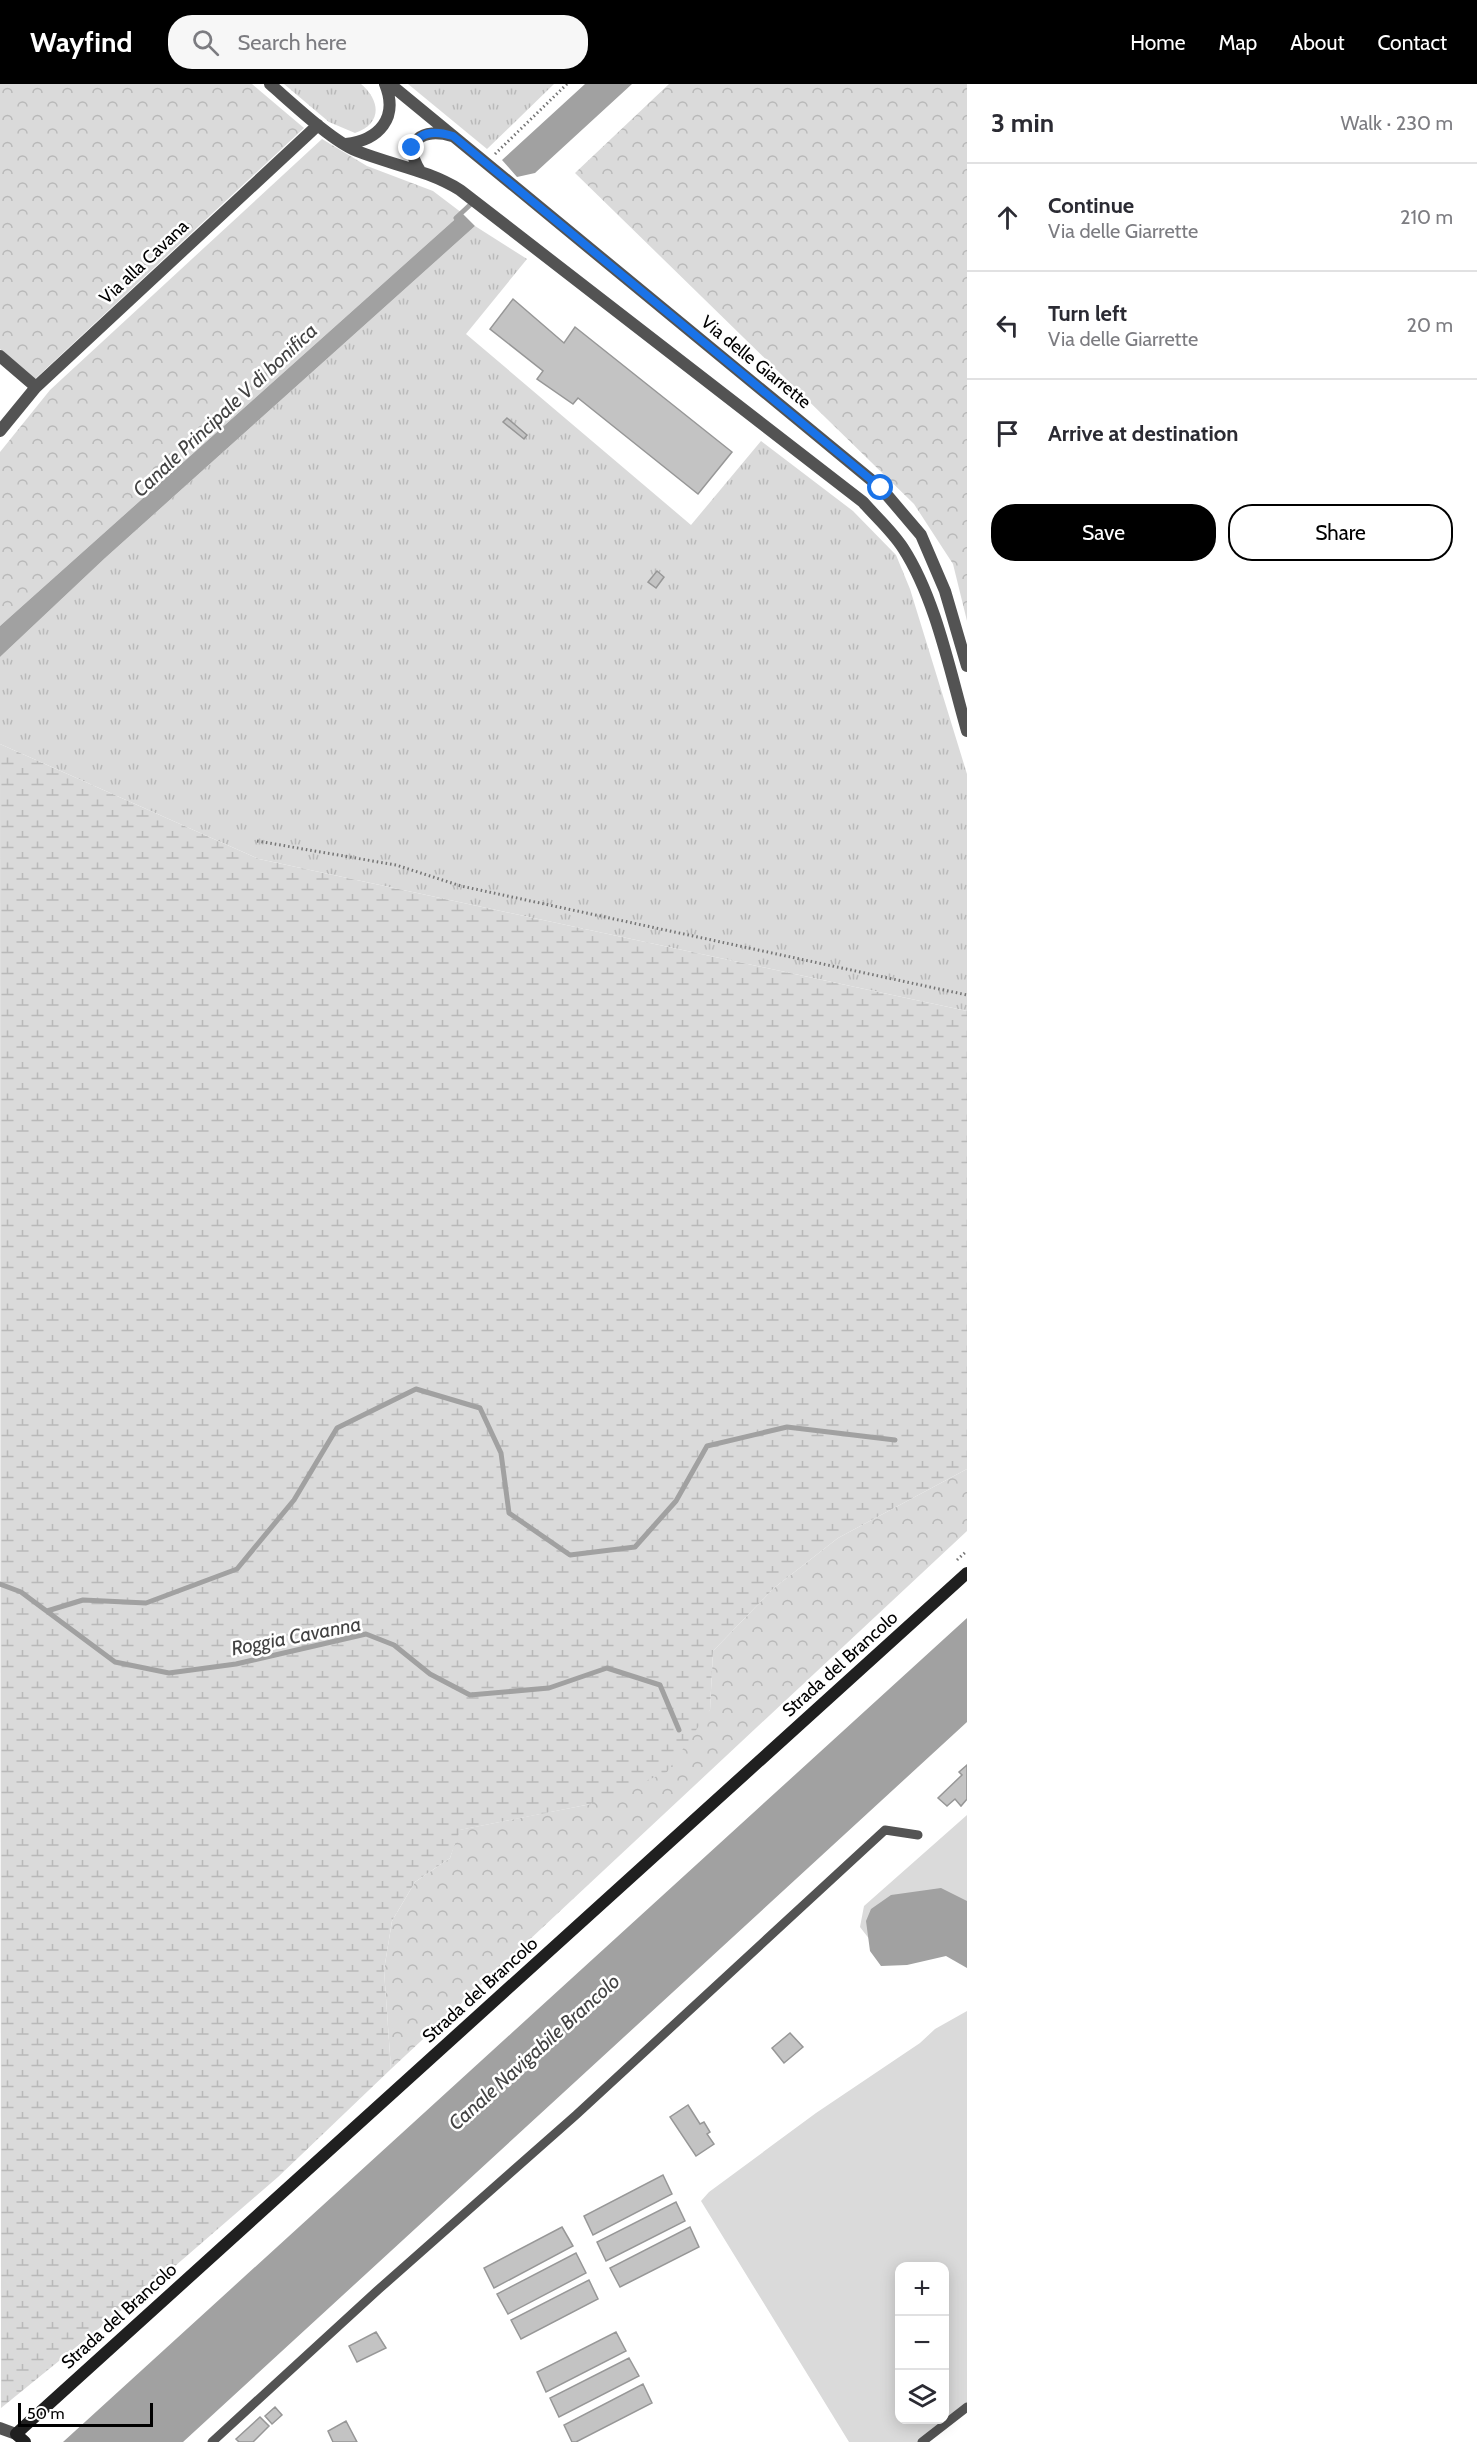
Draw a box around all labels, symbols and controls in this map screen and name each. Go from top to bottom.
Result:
search box [168,15,588,69]
text: Wayfind [30,25,132,59]
icon: search [189,26,222,59]
text: Search here [237,29,347,56]
text: Home [1130,30,1186,55]
text: Map [1219,30,1257,55]
text: About [1290,30,1344,55]
text: Contact [1377,30,1447,55]
text: 3 min [991,107,1054,139]
text: Walk · 230 m [1341,111,1453,135]
route end [398,134,424,160]
text: Continue [1048,192,1134,219]
icon: ahead [991,201,1024,234]
text: 210 m [1400,205,1453,229]
street label: Via alla Cavana [95,215,193,309]
text: Via delle Giarrette [1048,219,1198,243]
text: Turn left [1048,300,1127,327]
icon: left [991,309,1024,342]
street label: Via delle Giarrette [697,311,815,413]
text: 20 m [1407,313,1453,337]
water label: Canale Principale V di bonifica [128,318,322,502]
text: Via delle Giarrette [1048,327,1198,351]
icon: arrive [991,417,1024,450]
text: Arrive at destination [1048,420,1238,447]
route start [867,474,893,500]
button: Save [991,504,1216,561]
button: Share [1228,504,1453,561]
street label: Strada del Brancolo [778,1606,902,1722]
water label: Roggia Cavanna [229,1612,363,1660]
street label: Strada del Brancolo [418,1932,542,2048]
water label: Canale Navigabile Brancolo [444,1969,624,2135]
street label: Strada del Brancolo [57,2258,181,2374]
map controls [895,2262,949,2424]
button: + [895,2262,949,2316]
button: − [895,2316,949,2370]
button: layers [895,2370,949,2424]
scale bar [18,2400,153,2428]
text: 50 m [27,2404,64,2423]

